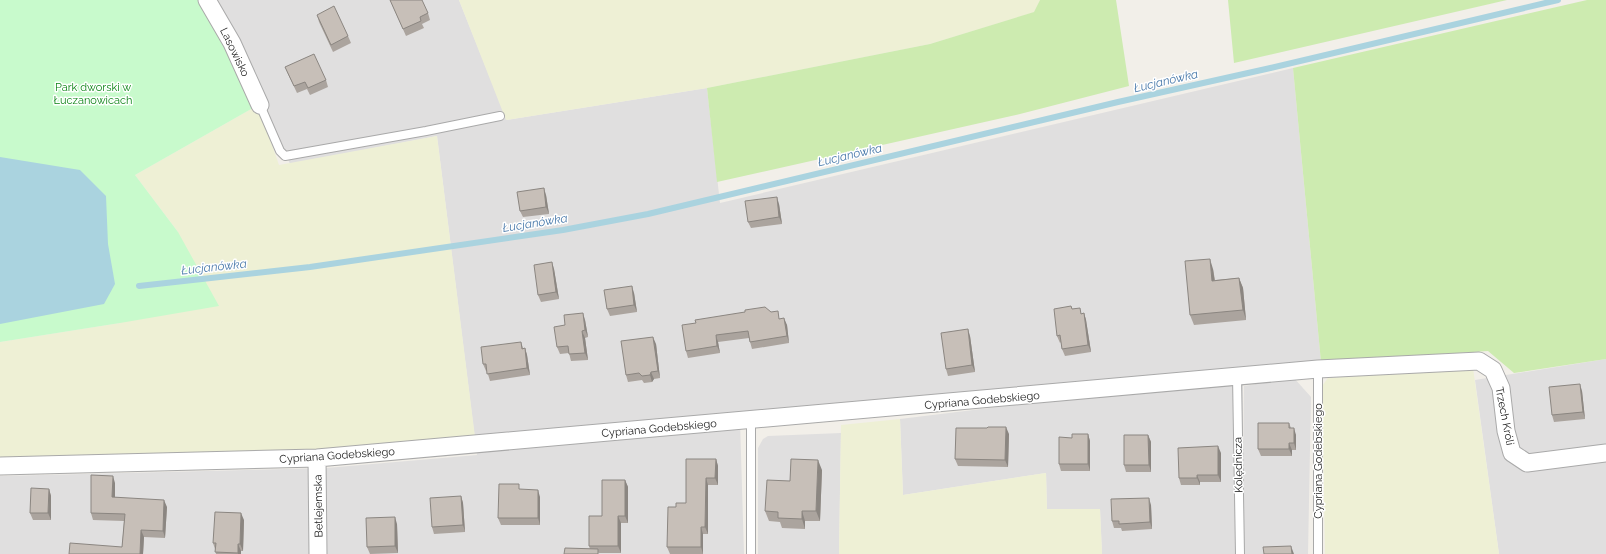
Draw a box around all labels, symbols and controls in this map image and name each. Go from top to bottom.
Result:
street label: Lasowisko [217,26,252,79]
water label: Łucjanówka [1132,67,1200,95]
park label: Park dworski w Łuczanowicach [53,81,133,107]
water label: Łucjanówka [816,141,884,169]
water label: Łucjanówka [502,211,568,235]
water label: Łucjanówka [181,257,247,277]
street label: Trzech Króli [1492,386,1517,446]
street label: Cypriana Godebskiego [924,389,1041,412]
street label: Cypriana Godebskiego [1312,403,1325,519]
street label: Cypriana Godebskiego [601,417,718,440]
street label: Kolędnicza [1232,437,1245,493]
street label: Cypriana Godebskiego [279,445,396,466]
street label: Betlejemska [311,474,326,538]

